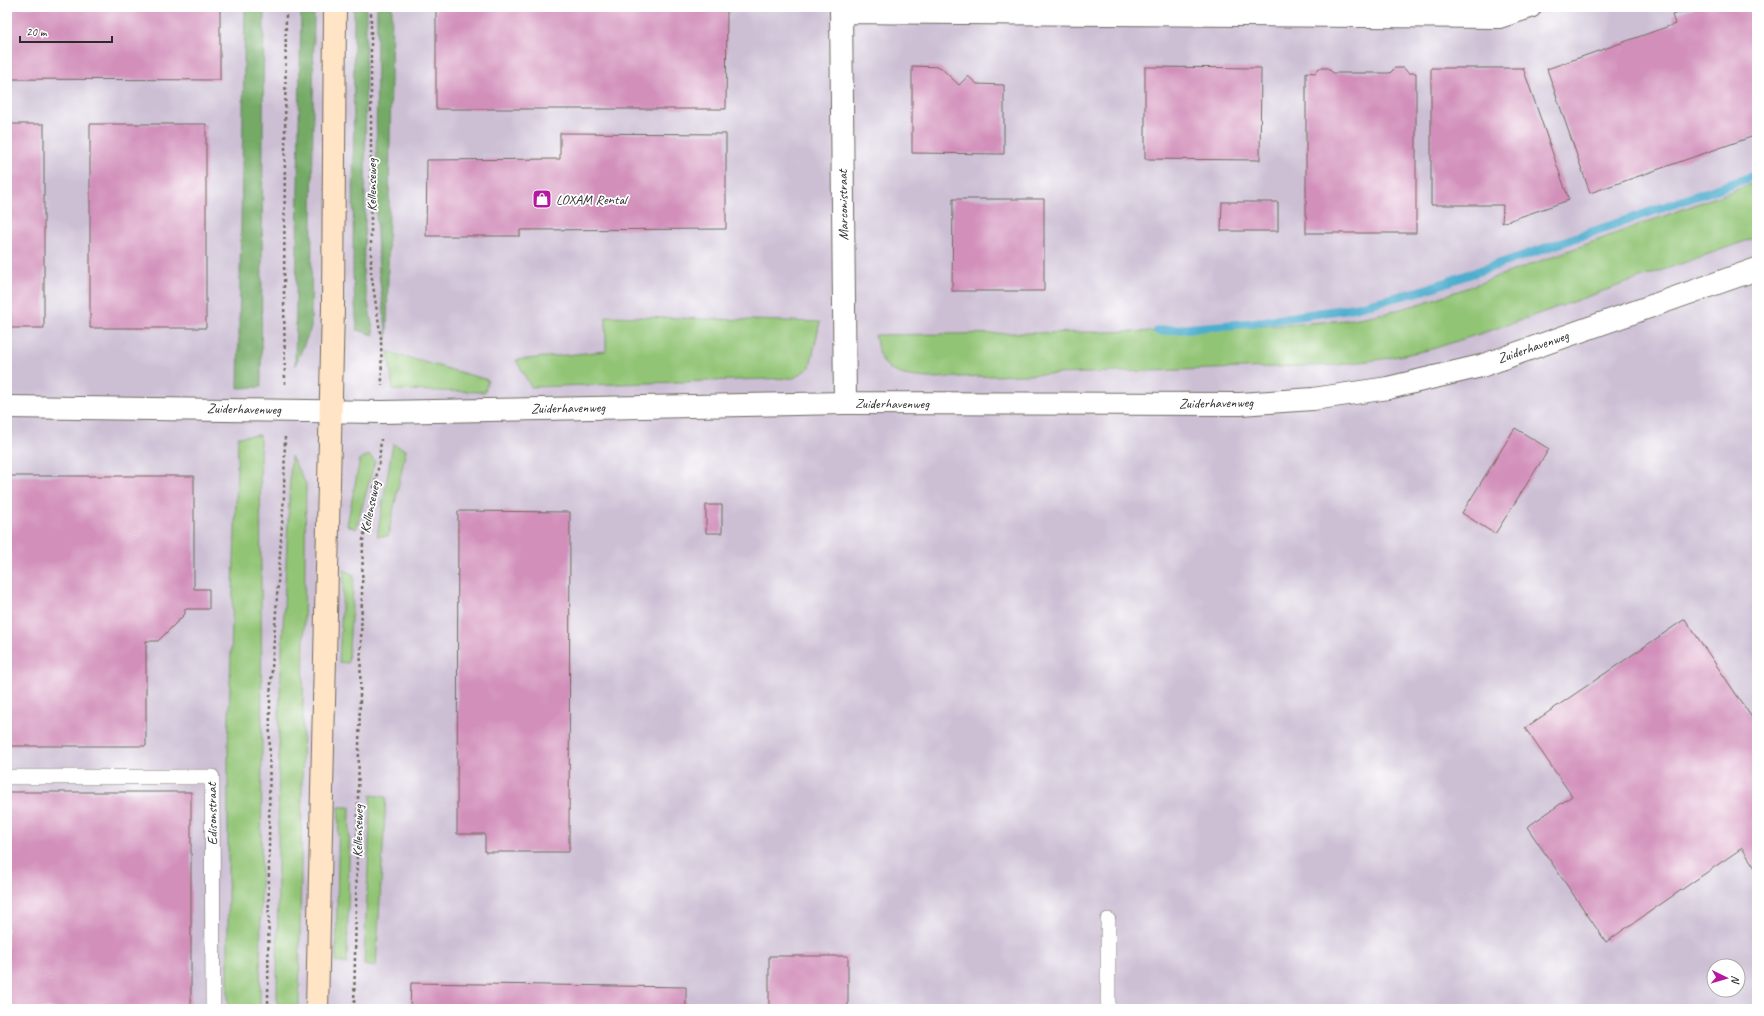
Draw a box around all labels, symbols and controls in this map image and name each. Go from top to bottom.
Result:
scale bar [20,18,112,44]
text: 20 m [26,24,48,40]
street label: Kellenseweg [363,158,380,211]
street label: Marconistraat [834,168,852,241]
shop icon: LOXAM Rental [531,188,553,210]
place label: LOXAM Rental [556,191,629,208]
street label: Zuiderhavenweg [1495,327,1572,367]
street label: Zuiderhavenweg [1179,394,1254,412]
street label: Zuiderhavenweg [855,395,930,412]
street label: Zuiderhavenweg [531,399,606,417]
street label: Zuiderhavenweg [207,400,282,418]
street label: Kellenseweg [356,478,384,535]
street label: Edisonstraat [203,781,221,845]
street label: Kellenseweg [349,803,367,858]
north arrow [1706,958,1746,998]
text: N [1729,975,1743,985]

